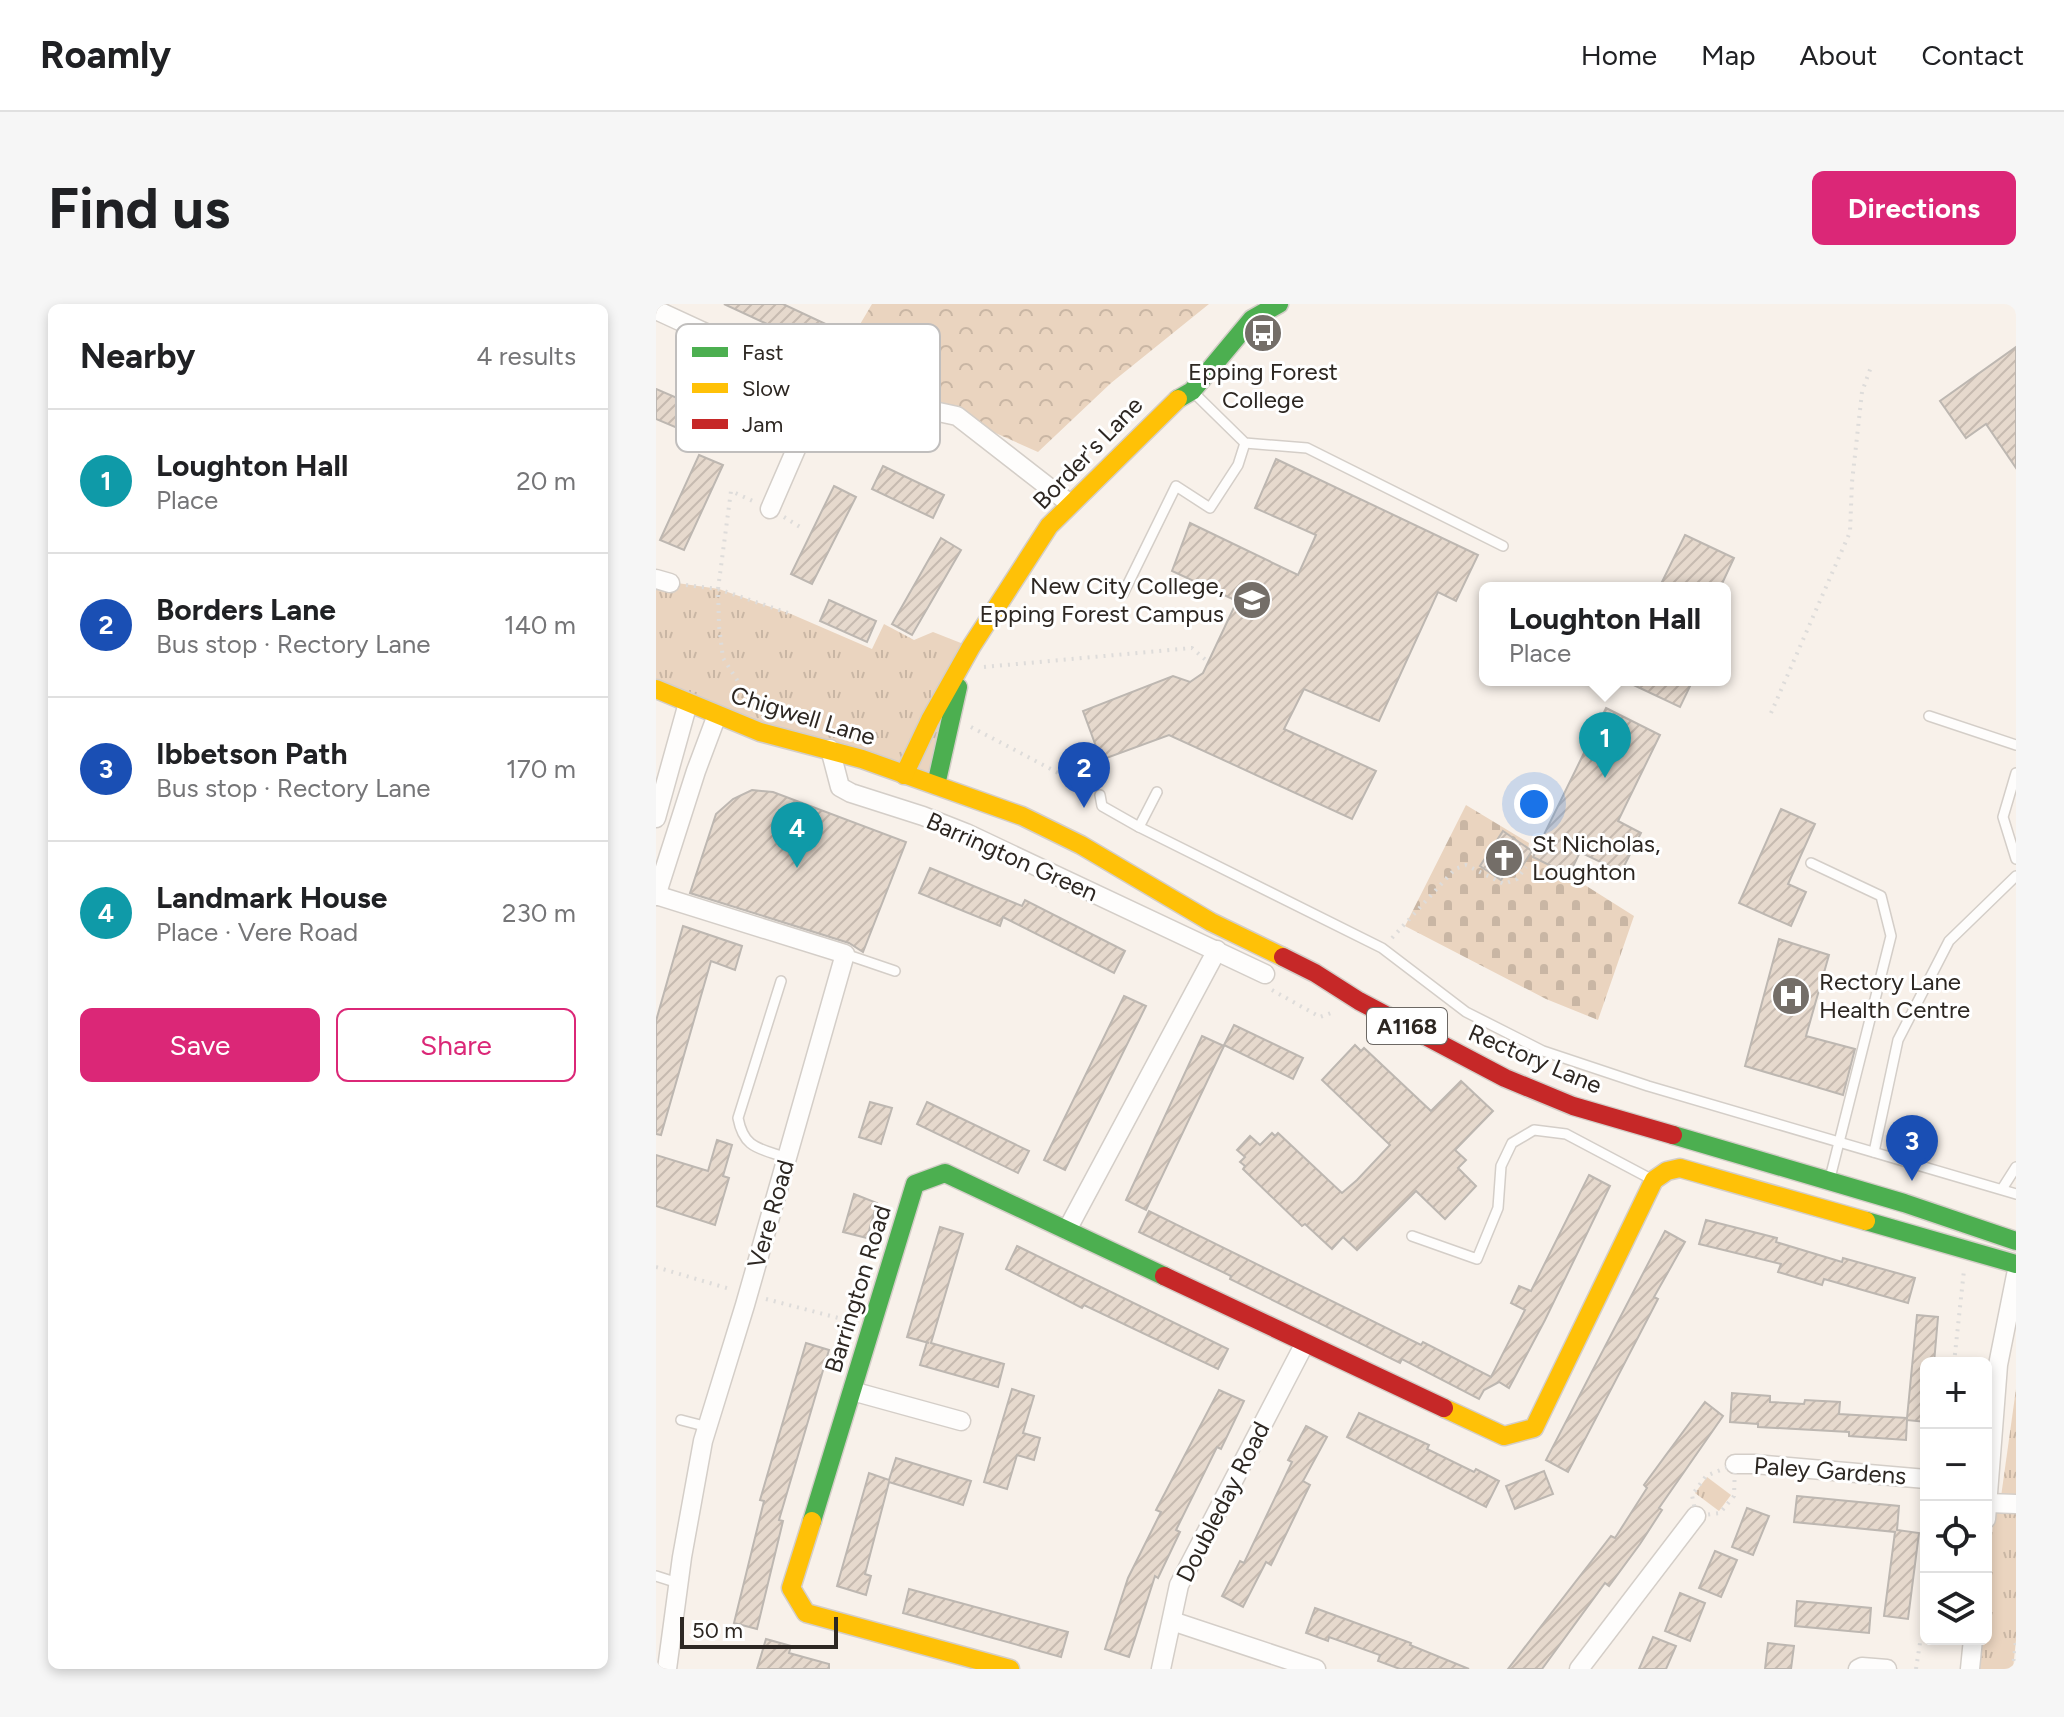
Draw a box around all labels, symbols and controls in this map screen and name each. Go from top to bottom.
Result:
text: Roamly [40,32,171,78]
text: Home [1581,38,1657,72]
text: Map [1701,38,1756,72]
text: About [1800,38,1877,72]
text: Contact [1921,38,2024,72]
button: Directions [1812,171,2016,245]
text: Find us [48,175,230,242]
bus stop icon: Epping Forest College [1242,312,1284,354]
legend [676,324,940,452]
text: Nearby [80,336,195,377]
text: Fast [742,339,784,366]
text: 4 results [476,340,576,372]
place label: Epping Forest College [1188,357,1338,414]
text: Slow [742,375,791,402]
street label: Border's Lane [1027,390,1148,515]
text: Jam [742,411,783,438]
text: Loughton Hall [156,447,348,484]
text: 1 [101,465,111,497]
text: 20 m [516,465,576,497]
text: Place [156,484,218,516]
place label: New City College, Epping Forest Campus [980,571,1224,628]
school or university icon: New City College, Epping Forest Campus [1231,579,1273,621]
popup [1479,582,1731,686]
text: Borders Lane [156,591,336,628]
text: Loughton Hall [1509,600,1701,637]
text: 2 [98,609,114,641]
text: 140 m [504,609,576,641]
text: Bus stop · Rectory Lane [156,628,430,660]
text: Place [1509,637,1571,669]
street label: Chigwell Lane [727,680,879,751]
pin: 1 [1579,712,1631,778]
text: Ibbetson Path [156,735,348,772]
pin: 2 [1058,742,1110,808]
text: 3 [99,753,113,785]
text: 170 m [506,753,576,785]
text: Bus stop · Rectory Lane [156,772,430,804]
your location [1514,784,1554,824]
pin: 4 [771,802,823,868]
street label: Barrington Green [922,806,1102,907]
place label: St Nicholas, Loughton [1532,829,1660,886]
church icon: St Nicholas, Loughton [1483,837,1525,879]
text: Landmark House [156,879,387,916]
text: 4 [98,897,114,929]
text: 230 m [502,897,576,929]
text: Place · Vere Road [156,916,358,948]
place label: Rectory Lane Health Centre [1819,967,1970,1024]
hospital icon: Rectory Lane Health Centre [1770,975,1812,1017]
button: Save [80,1008,320,1082]
button: Share [336,1008,576,1082]
road number: A1168 [1367,1008,1447,1044]
street label: Rectory Lane [1464,1017,1606,1100]
pin: 3 [1886,1115,1938,1181]
street label: Vere Road [741,1156,800,1271]
street label: Barrington Road [818,1202,897,1376]
map controls [1920,1357,1992,1645]
button: + [1920,1357,1992,1429]
street label: Doubleday Road [1170,1417,1275,1587]
button: − [1920,1429,1992,1501]
street label: Paley Gardens [1753,1451,1907,1490]
button: locate [1920,1501,1992,1573]
button: layers [1920,1573,1992,1645]
scale bar [680,1613,838,1649]
text: 50 m [692,1617,743,1644]

